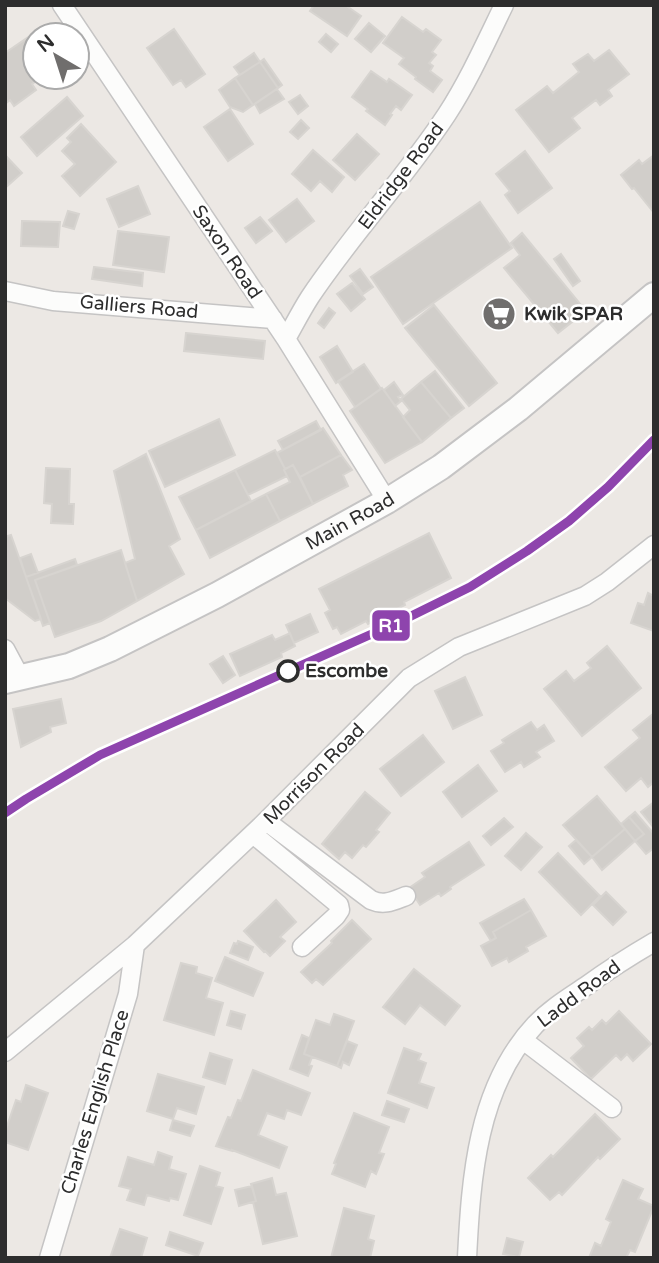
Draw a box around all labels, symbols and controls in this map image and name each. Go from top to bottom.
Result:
north arrow [21,21,91,91]
text: N [33,30,59,57]
street label: Eldridge Road [354,118,448,234]
street label: Saxon Road [188,201,266,303]
street label: Galliers Road [79,291,199,323]
supermarket icon: Kwik SPAR [480,295,518,333]
place label: Kwik SPAR [524,303,623,325]
street label: Main Road [302,488,399,555]
line badge: R1 [371,609,411,642]
text: R1 [378,615,404,637]
marker: Escombe [277,660,299,682]
place label: Escombe [305,660,388,682]
street label: Morrison Road [259,719,369,829]
street label: Ladd Road [533,956,625,1032]
street label: Charles English Place [56,1007,134,1197]

